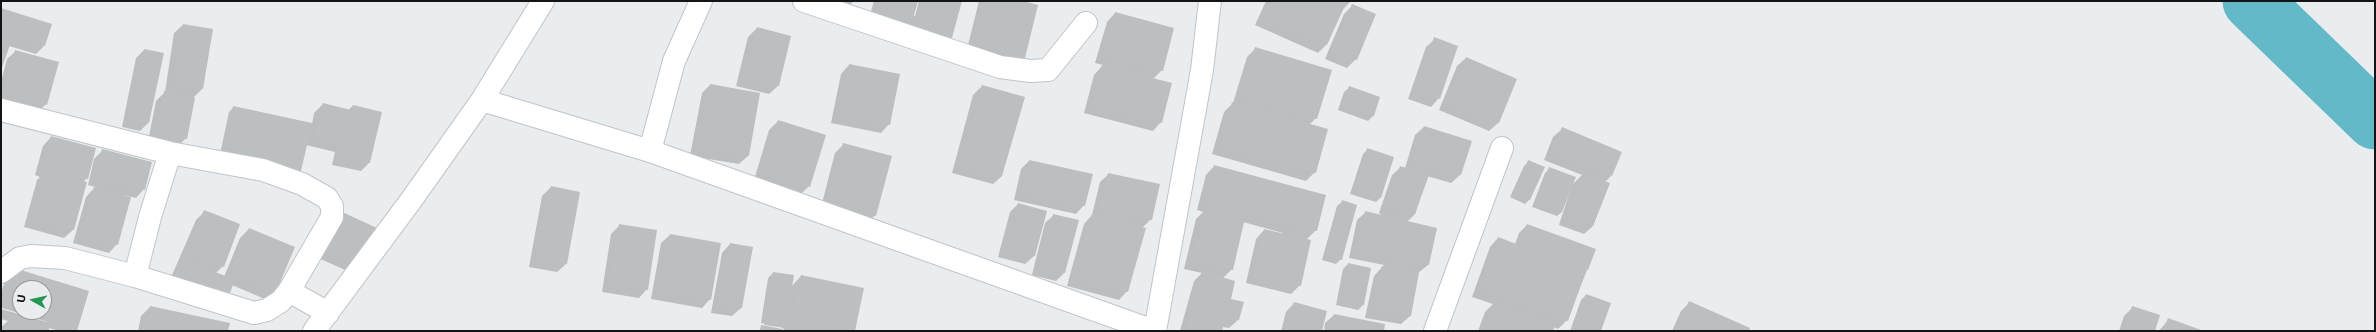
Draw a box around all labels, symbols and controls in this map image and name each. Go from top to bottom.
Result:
north arrow [12,280,52,320]
text: U [13,293,29,304]

